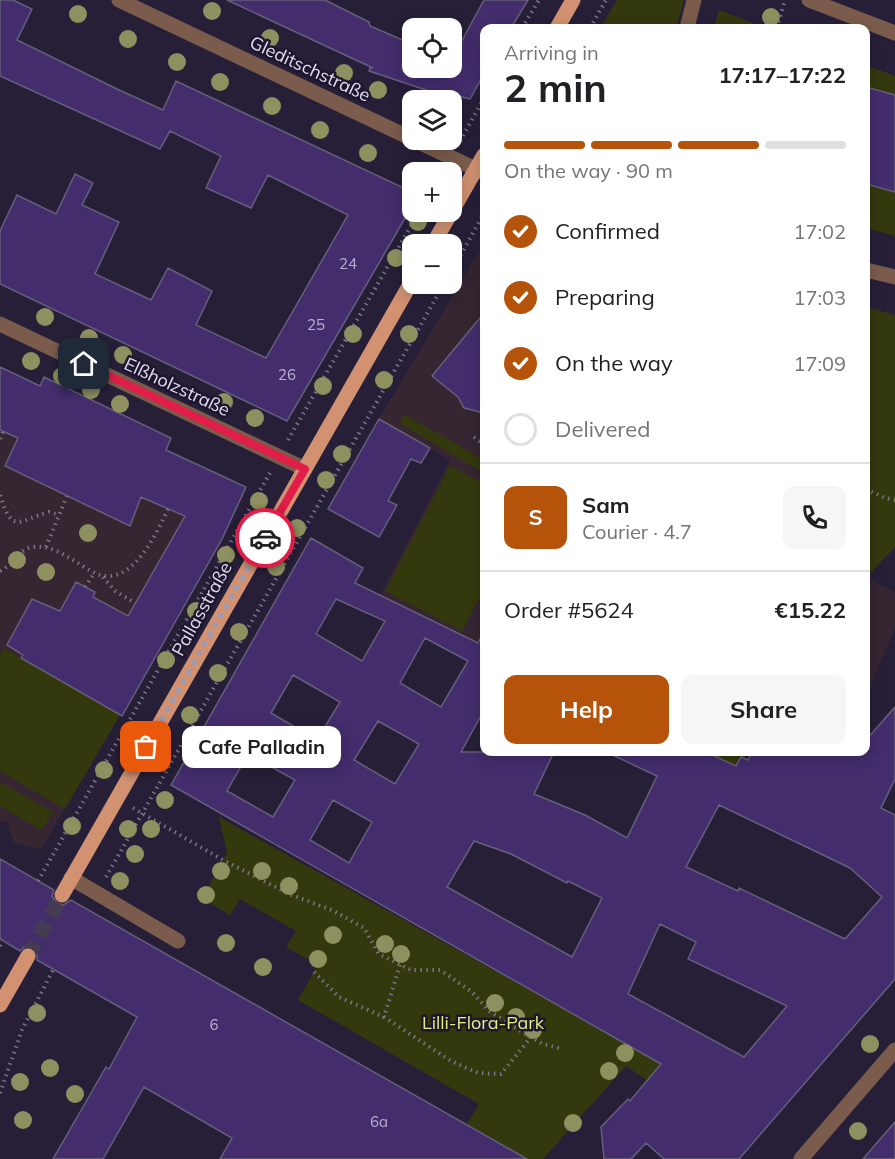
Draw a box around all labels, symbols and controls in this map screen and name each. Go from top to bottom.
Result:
map controls [402,18,462,294]
button: locate [402,18,462,78]
street label: Gleditschstraße [246,31,374,107]
text: Arriving in [504,40,599,65]
text: 17:17–17:22 [718,61,846,89]
text: 2 min [504,63,607,112]
button: layers [402,90,462,150]
text: On the way · 90 m [504,158,673,183]
button: + [402,162,462,222]
icon: check [504,215,537,248]
text: Confirmed [555,217,660,245]
text: 17:02 [793,219,846,244]
button: − [402,234,462,294]
house number: 24 [339,254,357,273]
icon: check [504,281,537,314]
text: Preparing [555,283,655,311]
text: 17:03 [793,285,846,310]
house number: 25 [307,315,325,334]
pin [58,338,109,389]
icon: home [67,347,100,380]
icon: check [504,347,537,380]
text: On the way [555,349,673,377]
text: 17:09 [793,351,846,376]
street label: Elßholzstraße [121,352,234,421]
house number: 26 [278,365,296,384]
text: Delivered [555,415,650,443]
button: phone [783,486,846,549]
text: Sam [582,491,630,519]
text: S [528,503,543,531]
courier [235,508,295,568]
text: Courier · 4.7 [582,519,692,544]
icon: car [249,522,282,555]
street label: Pallasstraße [166,558,237,660]
text: Order #5624 [504,596,634,624]
text: €15.22 [775,596,846,624]
button: Help [504,675,669,744]
button: Share [681,675,846,744]
pin [120,721,171,772]
callout: Cafe Palladin [182,726,341,768]
icon: bag [129,730,162,763]
text: Cafe Palladin [198,734,325,759]
park label: Lilli-Flora-Park [422,1011,545,1034]
house number: 6 [209,1015,219,1034]
house number: 6a [370,1112,388,1131]

